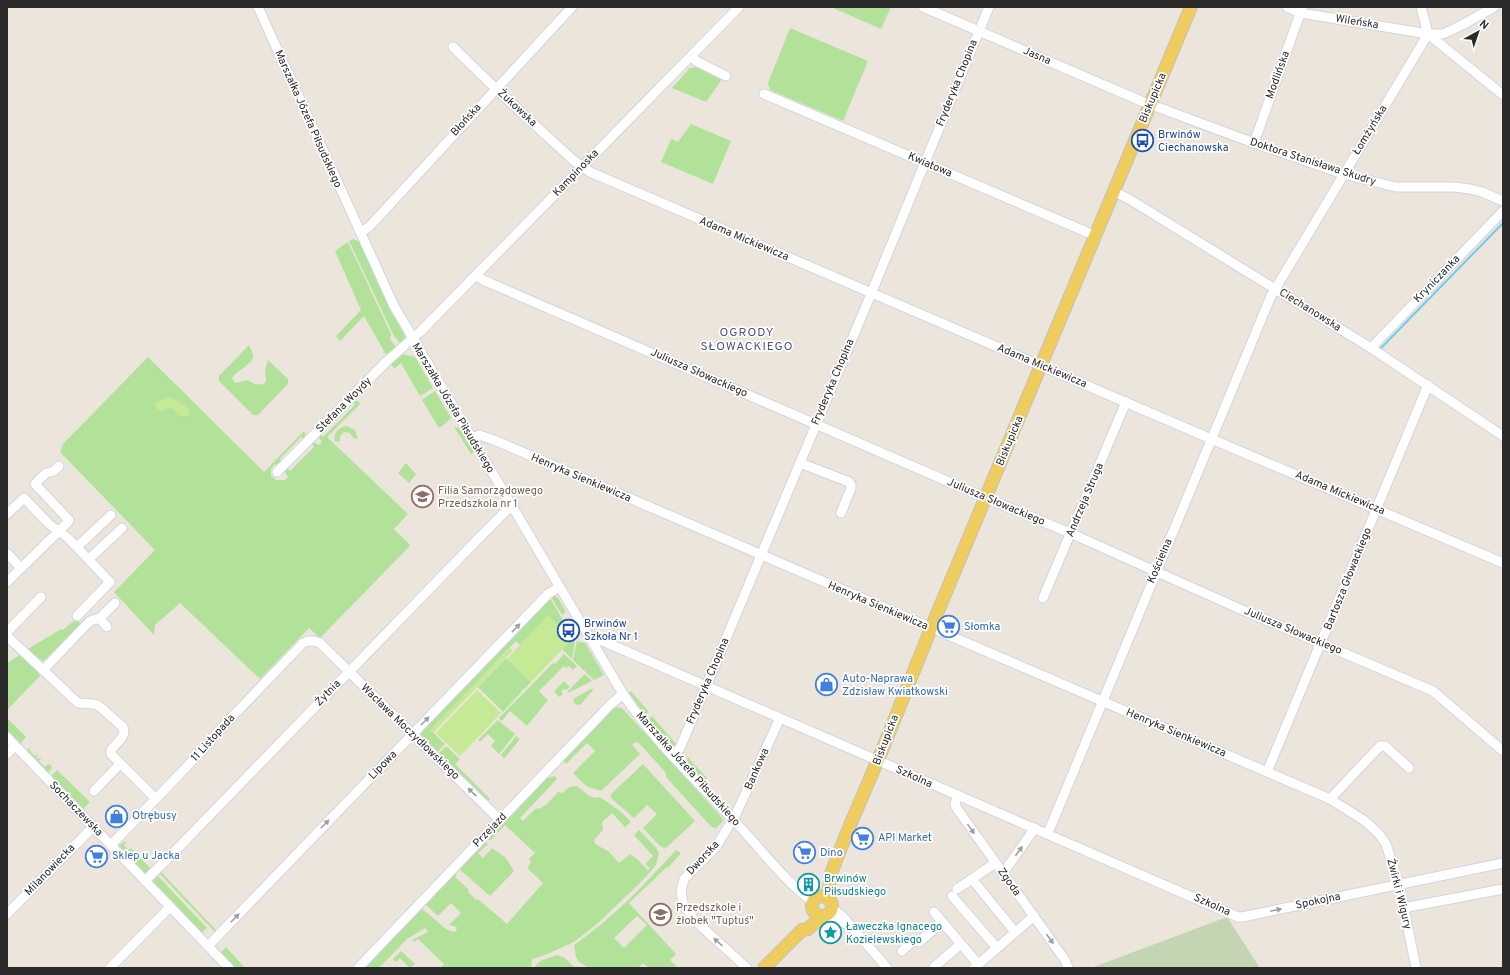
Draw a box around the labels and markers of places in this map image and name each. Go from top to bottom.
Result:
bus stop icon: Brwinów Ciechanowska [1129,128,1155,154]
place label: Brwinów Ciechanowska [1158,128,1229,155]
school or university icon: Filia Samorządowego Przedszkola nr 1 [410,484,436,510]
place label: Filia Samorządowego Przedszkola nr 1 [438,484,543,511]
supermarket icon: Słomka [935,614,961,640]
bus stop icon: Brwinów Szkoła Nr 1 [555,617,581,643]
place label: Brwinów Szkoła Nr 1 [584,617,638,644]
place label: Słomka [964,620,1000,634]
shop icon: Auto-Naprawa Zdzisław Kwiatkowski [813,672,839,698]
place label: Auto-Naprawa Zdzisław Kwiatkowski [842,672,948,699]
shop icon: Otrębusy [103,803,129,829]
place label: Otrębusy [132,809,177,823]
supermarket icon: API Market [850,825,876,851]
place label: API Market [878,831,932,845]
supermarket icon: Dino [792,840,818,866]
supermarket icon: Sklep u Jacka [83,843,109,869]
place label: Dino [820,846,843,860]
place label: Sklep u Jacka [112,849,180,863]
building icon: Brwinów Piłsudskiego [796,872,822,898]
place label: Brwinów Piłsudskiego [824,872,886,899]
school or university icon: Przedszkole i żłobek "Tuptuś" [647,901,673,927]
place label: Przedszkole i żłobek "Tuptuś" [676,901,754,928]
place icon: Ławeczka Ignacego Kozielewskiego [818,920,844,946]
place label: Ławeczka Ignacego Kozielewskiego [846,920,942,947]

